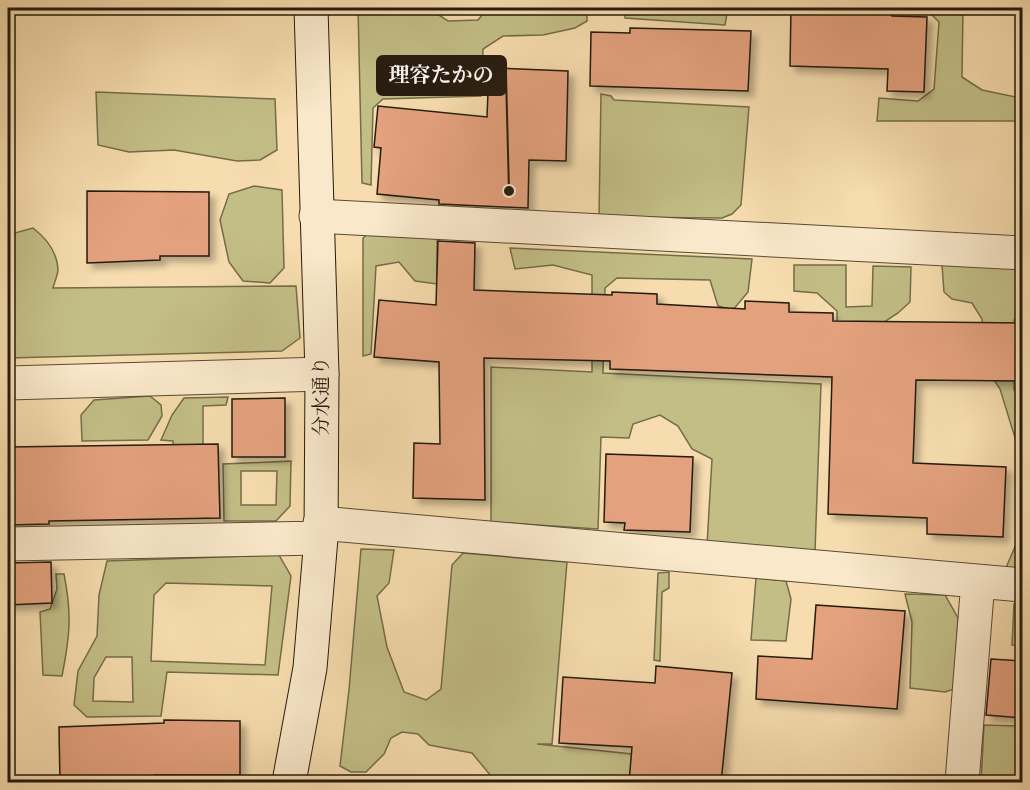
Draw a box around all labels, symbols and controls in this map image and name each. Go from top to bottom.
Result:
callout: 理容たかの [377,56,506,95]
text: 理容たかの [389,61,494,90]
street label: 分水通り [308,356,335,436]

